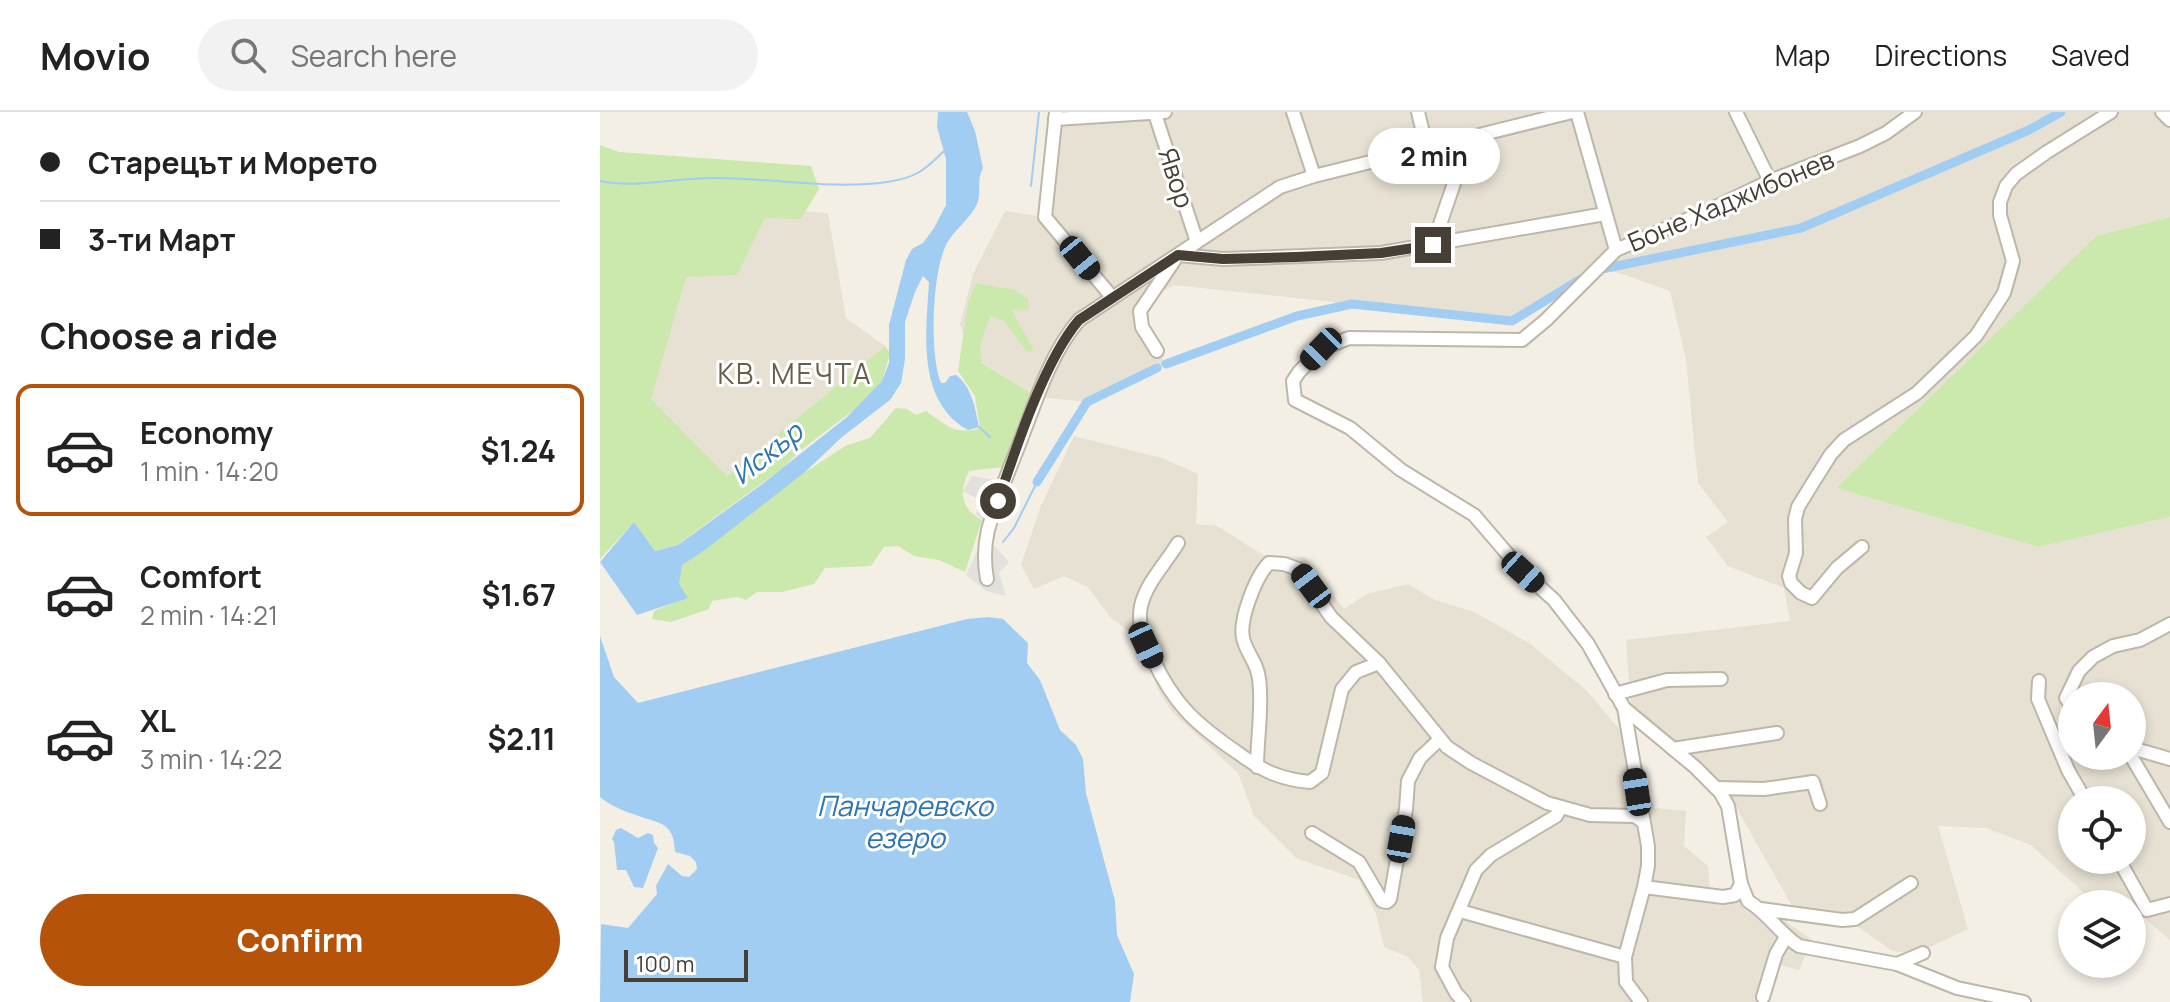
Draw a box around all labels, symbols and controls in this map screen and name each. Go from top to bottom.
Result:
search box [198,19,758,91]
text: Movio [40,29,150,81]
icon: search [226,33,270,77]
text: Search here [290,35,457,76]
text: Map [1775,36,1830,74]
text: Directions [1874,36,2007,74]
text: Saved [2051,36,2130,74]
callout: 2 min [1367,129,1499,185]
text: 2 min [1400,138,1468,174]
street label: Боне Хаджибонев [1622,140,1839,260]
text: Старецът и Морето [88,142,378,183]
street label: Явор [1150,143,1204,212]
text: 3-ти Март [88,219,236,260]
route end [1415,227,1451,263]
car [1056,232,1104,284]
text: Choose a ride [40,311,278,360]
car [1296,323,1346,375]
district label: КВ. МЕЧТА [717,354,873,392]
text: Economy [140,412,273,453]
water label: Искър [723,412,811,492]
icon: car [44,414,116,486]
text: $1.24 [481,430,556,471]
text: 1 min · 14:20 [140,453,279,489]
route start [980,483,1016,519]
car [1497,547,1549,597]
text: Comfort [140,556,262,597]
icon: car [44,558,116,630]
car [1287,560,1335,612]
text: $1.67 [481,574,556,615]
text: 2 min · 14:21 [140,597,278,633]
car [1125,618,1167,672]
north arrow [2058,682,2146,770]
map controls [2058,682,2146,978]
text: XL [140,700,176,741]
icon: car [44,702,116,774]
text: $2.11 [488,718,556,759]
text: 3 min · 14:22 [140,741,282,777]
car [1621,766,1653,818]
water label: Панчаревско езеро [817,786,994,856]
button: locate [2058,786,2146,874]
car [1385,813,1417,865]
button: layers [2058,890,2146,978]
button: Confirm [40,894,560,986]
scale bar [624,946,748,982]
text: 100 m [636,949,694,979]

